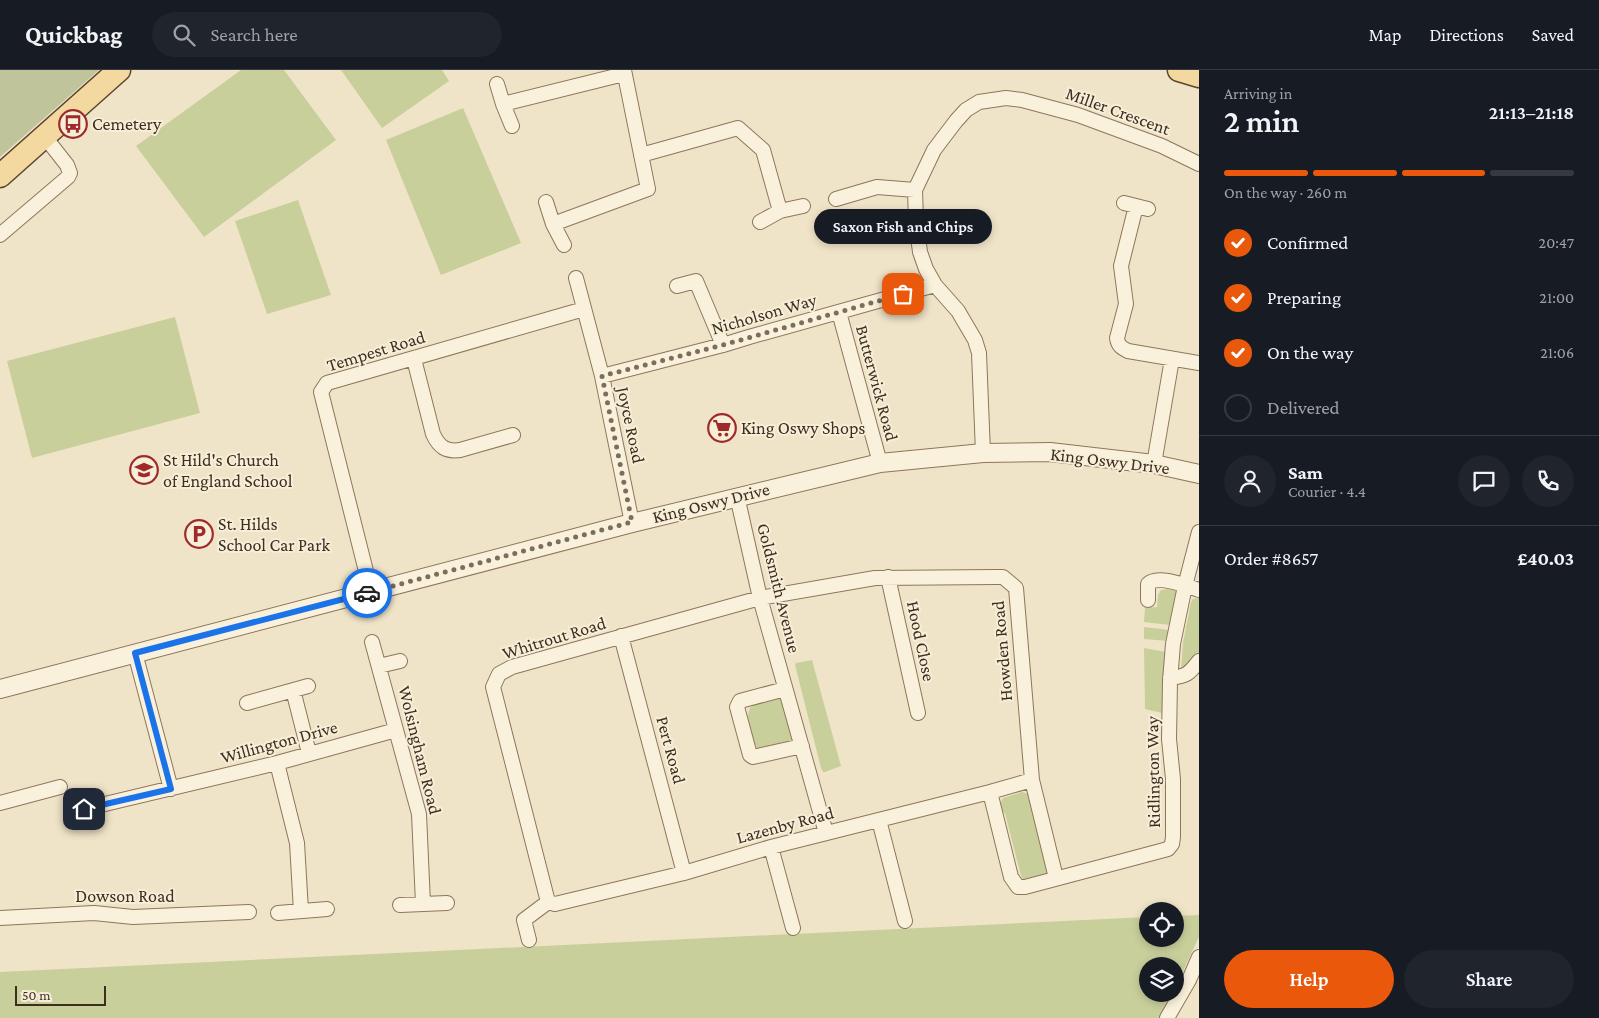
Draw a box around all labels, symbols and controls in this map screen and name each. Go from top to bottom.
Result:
search box [152,12,502,57]
text: Quickbag [25,21,122,48]
icon: search [170,21,198,49]
text: Search here [210,24,298,45]
text: Map [1369,25,1401,45]
text: Directions [1429,25,1504,45]
text: Saved [1532,25,1574,45]
street label: Miller Crescent [1063,83,1174,139]
text: Arriving in [1224,85,1292,102]
text: 21:13–21:18 [1489,102,1574,123]
text: 2 min [1224,103,1299,139]
bus stop icon: Cemetery [58,109,88,139]
place label: Cemetery [92,114,162,134]
text: On the way · 260 m [1224,184,1347,201]
callout: Saxon Fish and Chips [814,209,992,244]
text: Saxon Fish and Chips [833,218,973,235]
icon: check [1224,229,1252,257]
text: Confirmed [1267,232,1348,253]
text: 20:47 [1539,234,1574,251]
pin [882,273,924,315]
icon: bag [889,280,917,308]
icon: check [1224,284,1252,312]
text: Preparing [1267,287,1341,308]
street label: Nicholson Way [709,289,820,339]
text: 21:00 [1539,289,1574,306]
street label: Butterwick Road [852,323,902,444]
street label: Tempest Road [324,326,428,375]
icon: check [1224,339,1252,367]
text: On the way [1267,342,1353,363]
text: 21:06 [1540,344,1574,361]
street label: Joyce Road [613,383,649,466]
text: Delivered [1267,397,1340,418]
supermarket icon: King Oswy Shops [707,413,737,443]
place label: King Oswy Shops [741,418,865,438]
street label: King Oswy Drive [1049,444,1171,478]
place label: St Hild's Church of England School [163,450,293,491]
school or university icon: St Hild's Church of England School [129,455,159,485]
button: person [1224,455,1276,507]
button: chat [1458,455,1510,507]
button: phone [1522,455,1574,507]
text: Sam [1288,462,1323,483]
street label: King Oswy Drive [650,479,772,527]
text: Courier · 4.4 [1288,483,1366,500]
place label: St. Hilds School Car Park [218,514,330,555]
parking icon: St. Hilds School Car Park [184,519,214,549]
street label: Goldsmith Avenue [753,521,805,655]
text: Order #8657 [1224,548,1318,569]
text: £40.03 [1517,548,1574,569]
courier [342,568,392,618]
icon: car [353,579,381,607]
street label: Hood Close [903,599,939,683]
street label: Howden Road [988,599,1016,702]
street label: Whitrout Road [500,613,609,663]
street label: Wolsingham Road [394,684,446,817]
street label: Pert Road [652,714,690,786]
street label: Ridlington Way [1142,715,1164,828]
street label: Willington Drive [218,717,340,767]
pin [63,788,105,830]
icon: home [70,795,98,823]
street label: Lazenby Road [734,802,836,848]
street label: Dowson Road [75,886,175,906]
map controls [1139,902,1184,1002]
button: locate [1139,902,1184,947]
button: Help [1224,950,1394,1008]
button: Share [1404,950,1574,1008]
button: layers [1139,957,1184,1002]
scale bar [15,983,106,1006]
text: 50 m [22,987,50,1003]

